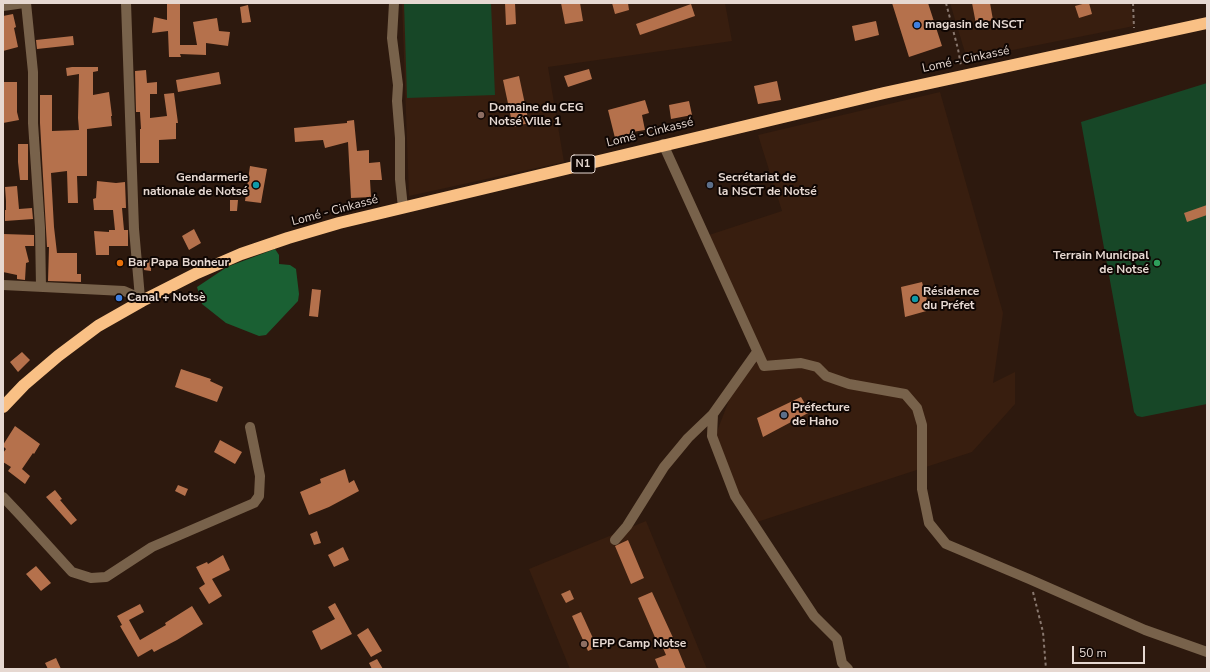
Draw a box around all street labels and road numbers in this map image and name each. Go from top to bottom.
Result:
street label: Lomé - Cinkassé [921,44,1011,76]
street label: Lomé - Cinkassé [605,115,695,151]
road number: N1 [571,155,595,173]
street label: Lomé - Cinkassé [290,193,380,229]

